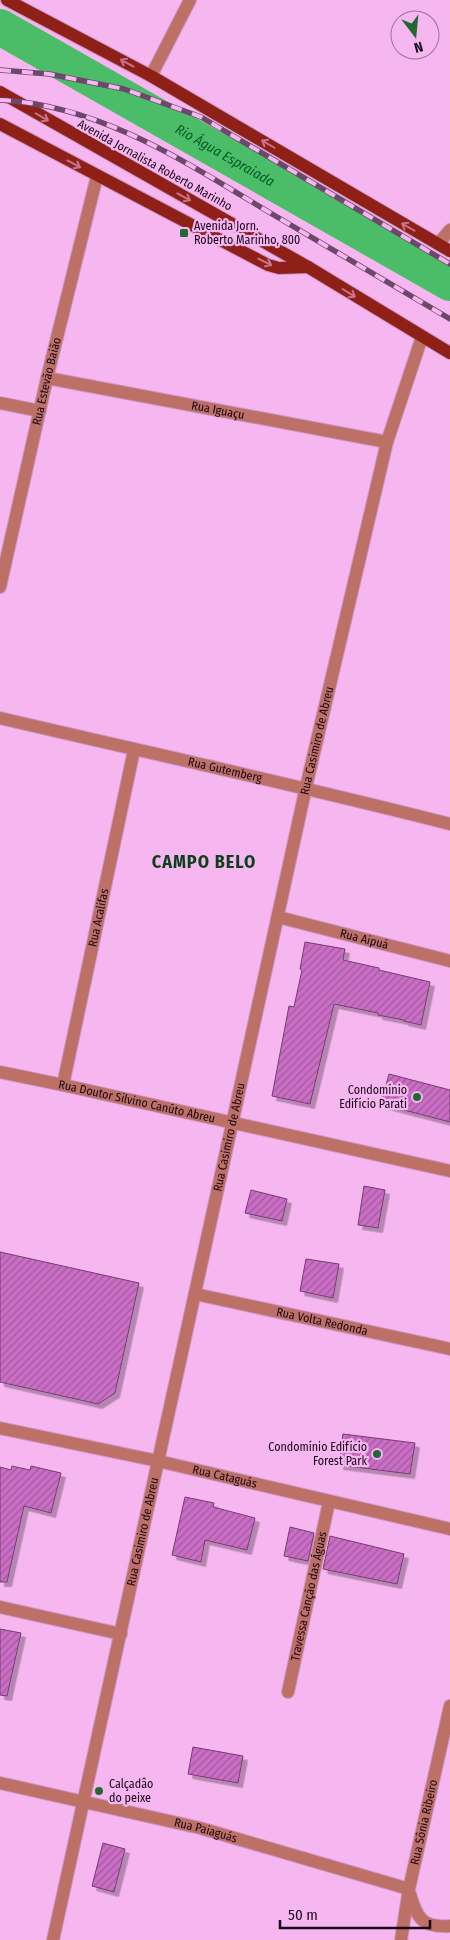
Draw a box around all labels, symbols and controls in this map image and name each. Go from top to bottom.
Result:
north arrow [390,10,440,60]
text: N [412,38,425,56]
one-way arrow [120,58,135,67]
one-way arrow [35,112,49,122]
street label: Avenida Jornalista Roberto Marinho [75,117,235,213]
water label: Rio Água Espraiada [172,121,277,190]
one-way arrow [261,139,275,149]
one-way arrow [66,159,81,169]
one-way arrow [176,192,190,202]
place label: Avenida Jorn. Roberto Marinho, 800 [194,219,300,247]
one-way arrow [401,221,415,231]
marker: Avenida Jorn. Roberto Marinho, 800 [178,227,190,239]
one-way arrow [257,258,272,268]
one-way arrow [342,288,356,298]
street label: Rua Estevão Baião [30,336,64,426]
street label: Rua Iguaçu [190,398,246,422]
street label: Rua Casimiro de Abreu [297,685,336,796]
street label: Rua Gutemberg [187,754,264,785]
district label: CAMPO BELO [152,851,256,873]
street label: Rua Acalifas [85,887,111,948]
street label: Rua Aipuá [339,926,390,952]
street label: Rua Doutor Silvino Canúto Abreu [57,1077,217,1126]
street label: Rua Casimiro de Abreu [210,1082,248,1193]
place label: Condomínio Edifício Parati [339,1083,407,1111]
marker: Condomínio Edifício Parati [411,1091,423,1103]
street label: Rua Volta Redonda [275,1305,369,1338]
place label: Condomínio Edifício Forest Park [268,1440,367,1468]
marker: Condomínio Edifício Forest Park [371,1448,383,1460]
street label: Rua Cataguás [191,1462,258,1491]
street label: Rua Casimiro de Abreu [124,1476,161,1587]
street label: Travessa Canção das Águas [288,1530,329,1662]
place label: Calçadâo do peixe [109,1777,153,1805]
street label: Rua Sônia Ribeiro [408,1778,440,1866]
marker: Calçadâo do peixe [93,1785,105,1797]
street label: Rua Paiaguás [173,1815,239,1845]
scale bar [280,1898,430,1930]
text: 50 m [288,1906,318,1924]

